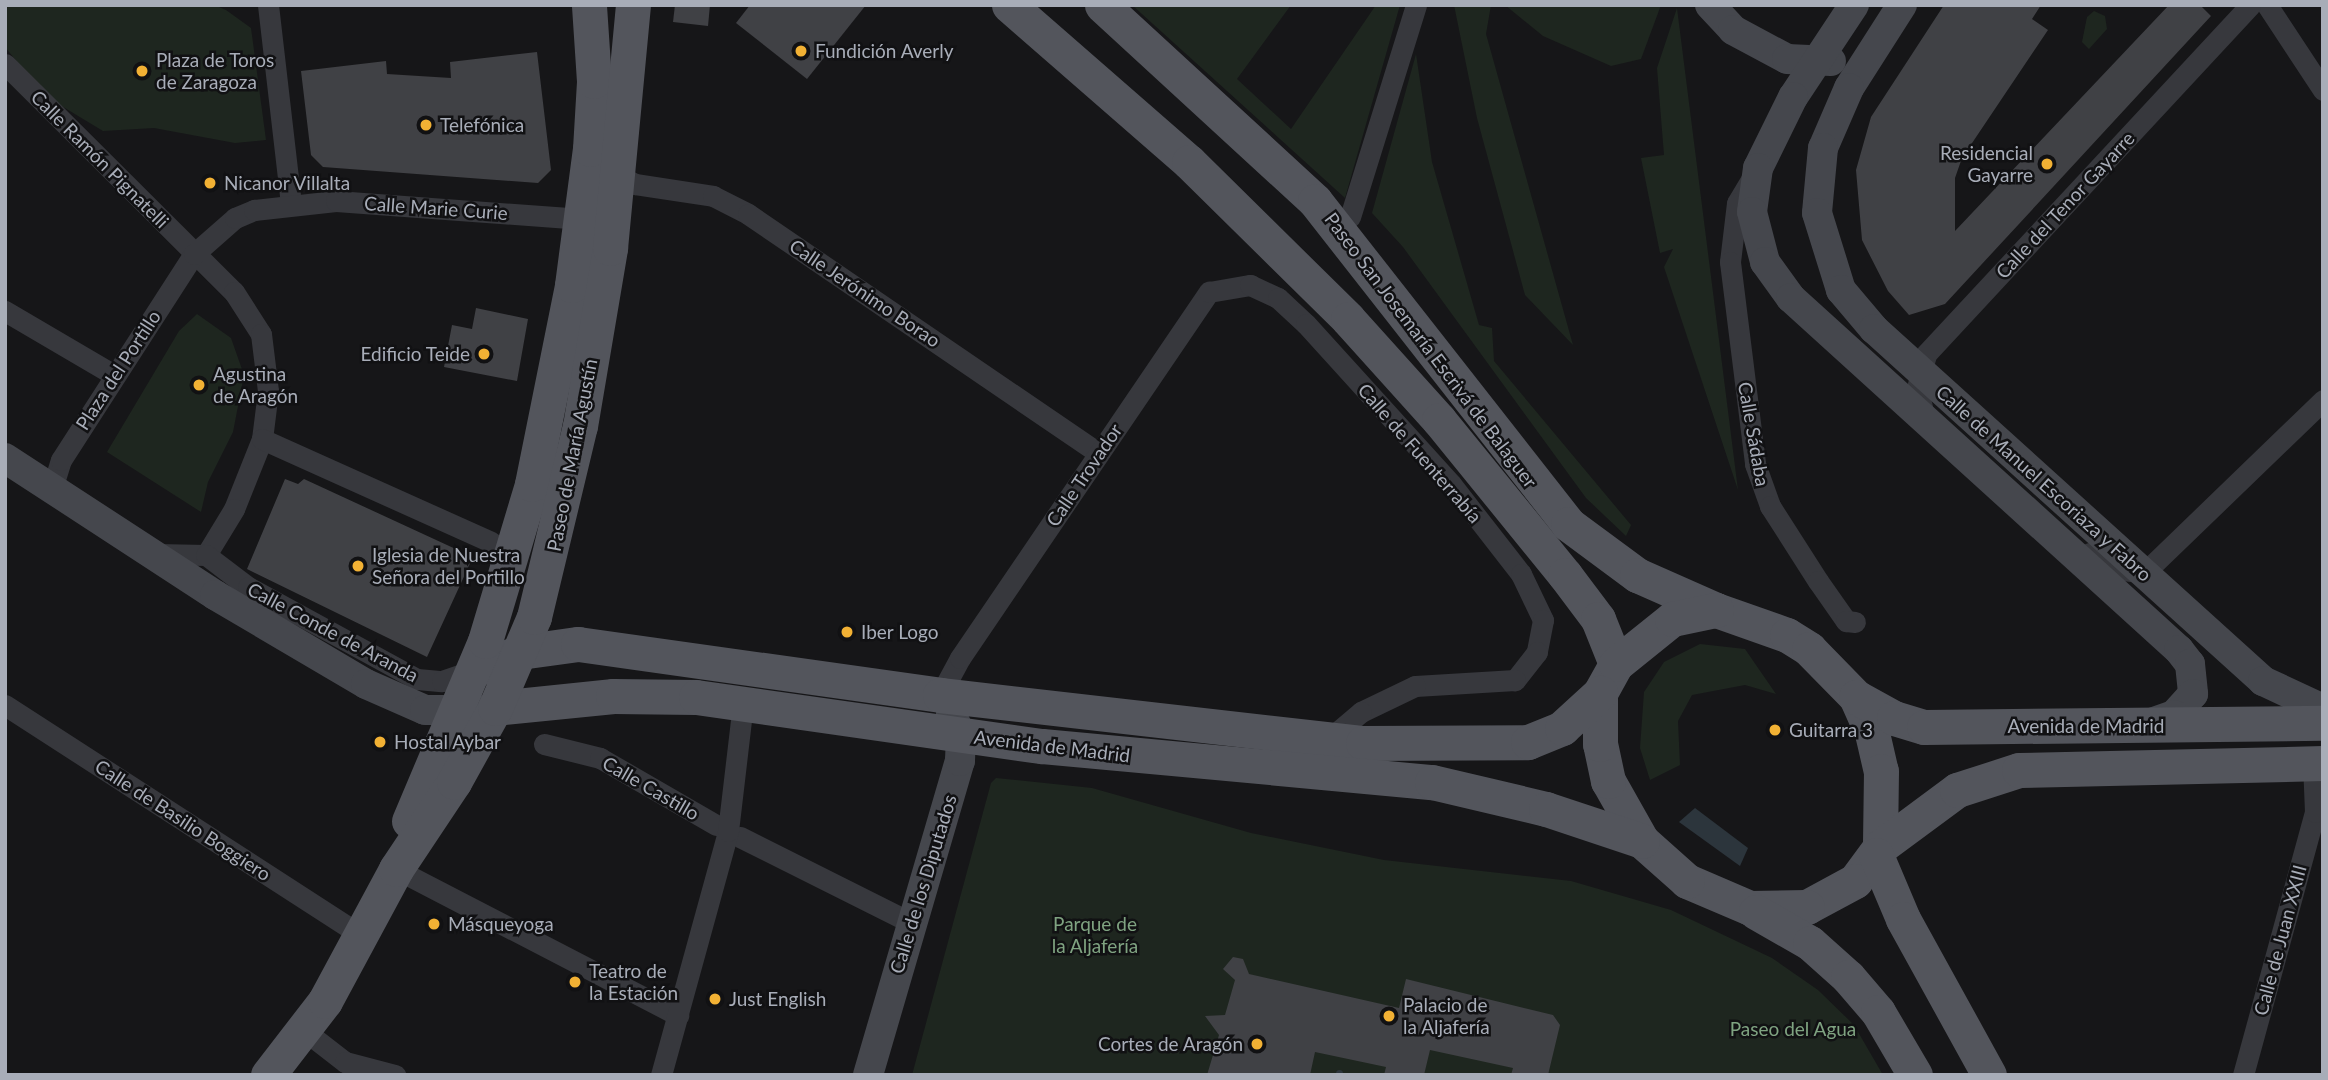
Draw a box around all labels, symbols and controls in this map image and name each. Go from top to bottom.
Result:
place label: Fundición Averly [815,40,954,62]
marker: Fundición Averly [793,43,809,59]
place label: Plaza de Toros de Zaragoza [156,49,275,93]
marker: Plaza de Toros de Zaragoza [134,63,150,79]
street label: Calle Ramón Pignatelli [26,85,174,233]
place label: Telefónica [440,114,524,136]
marker: Telefónica [418,117,434,133]
street label: Calle del Tenor Gayarre [1991,126,2139,284]
place label: Residencial Gayarre [1940,142,2033,186]
marker: Residencial Gayarre [2039,156,2055,172]
place label: Nicanor Villalta [224,172,351,194]
marker: Nicanor Villalta [202,175,218,191]
street label: Calle Marie Curie [363,192,509,224]
street label: Paseo San Josemaría Escrivá de Balaguer [1320,208,1542,492]
street label: Calle Jerónimo Borao [785,234,945,352]
street label: Plaza del Portillo [71,306,165,434]
place label: Edificio Teide [360,343,470,365]
marker: Edificio Teide [476,346,492,362]
street label: Paseo de María Agustín [542,356,602,554]
place label: Agustina de Aragón [213,363,299,407]
marker: Agustina de Aragón [191,377,207,393]
street label: Calle de Fuenterrabía [1353,379,1487,527]
street label: Calle Sádaba [1734,380,1774,488]
street label: Calle de Manuel Escoriaza y Fabro [1931,380,2157,586]
street label: Calle Trovador [1041,419,1127,531]
place label: Iglesia de Nuestra Señora del Portillo [372,544,525,588]
marker: Iglesia de Nuestra Señora del Portillo [350,558,366,574]
street label: Calle Conde de Aranda [243,577,423,687]
place label: Iber Logo [861,621,939,643]
marker: Iber Logo [839,624,855,640]
street label: Avenida de Madrid [2008,715,2164,737]
place label: Guitarra 3 [1789,719,1873,741]
marker: Guitarra 3 [1767,722,1783,738]
street label: Avenida de Madrid [973,725,1131,767]
place label: Hostal Aybar [394,731,502,753]
marker: Hostal Aybar [372,734,388,750]
street label: Calle Castillo [599,751,703,825]
street label: Calle de Basilio Boggiero [91,755,275,885]
street label: Calle de los Diputados [885,792,961,976]
street label: Calle de Juan XXIII [2249,862,2311,1018]
place label: Másqueyoga [448,913,554,935]
park label: Parque de la Aljafería [1051,913,1139,957]
marker: Másqueyoga [426,916,442,932]
place label: Teatro de la Estación [589,960,678,1004]
marker: Teatro de la Estación [567,974,583,990]
place label: Just English [729,988,826,1010]
marker: Just English [707,991,723,1007]
place label: Palacio de la Aljafería [1403,994,1490,1038]
marker: Palacio de la Aljafería [1381,1008,1397,1024]
park label: Paseo del Agua [1729,1018,1857,1040]
place label: Cortes de Aragón [1097,1033,1243,1055]
marker: Cortes de Aragón [1249,1036,1265,1052]

